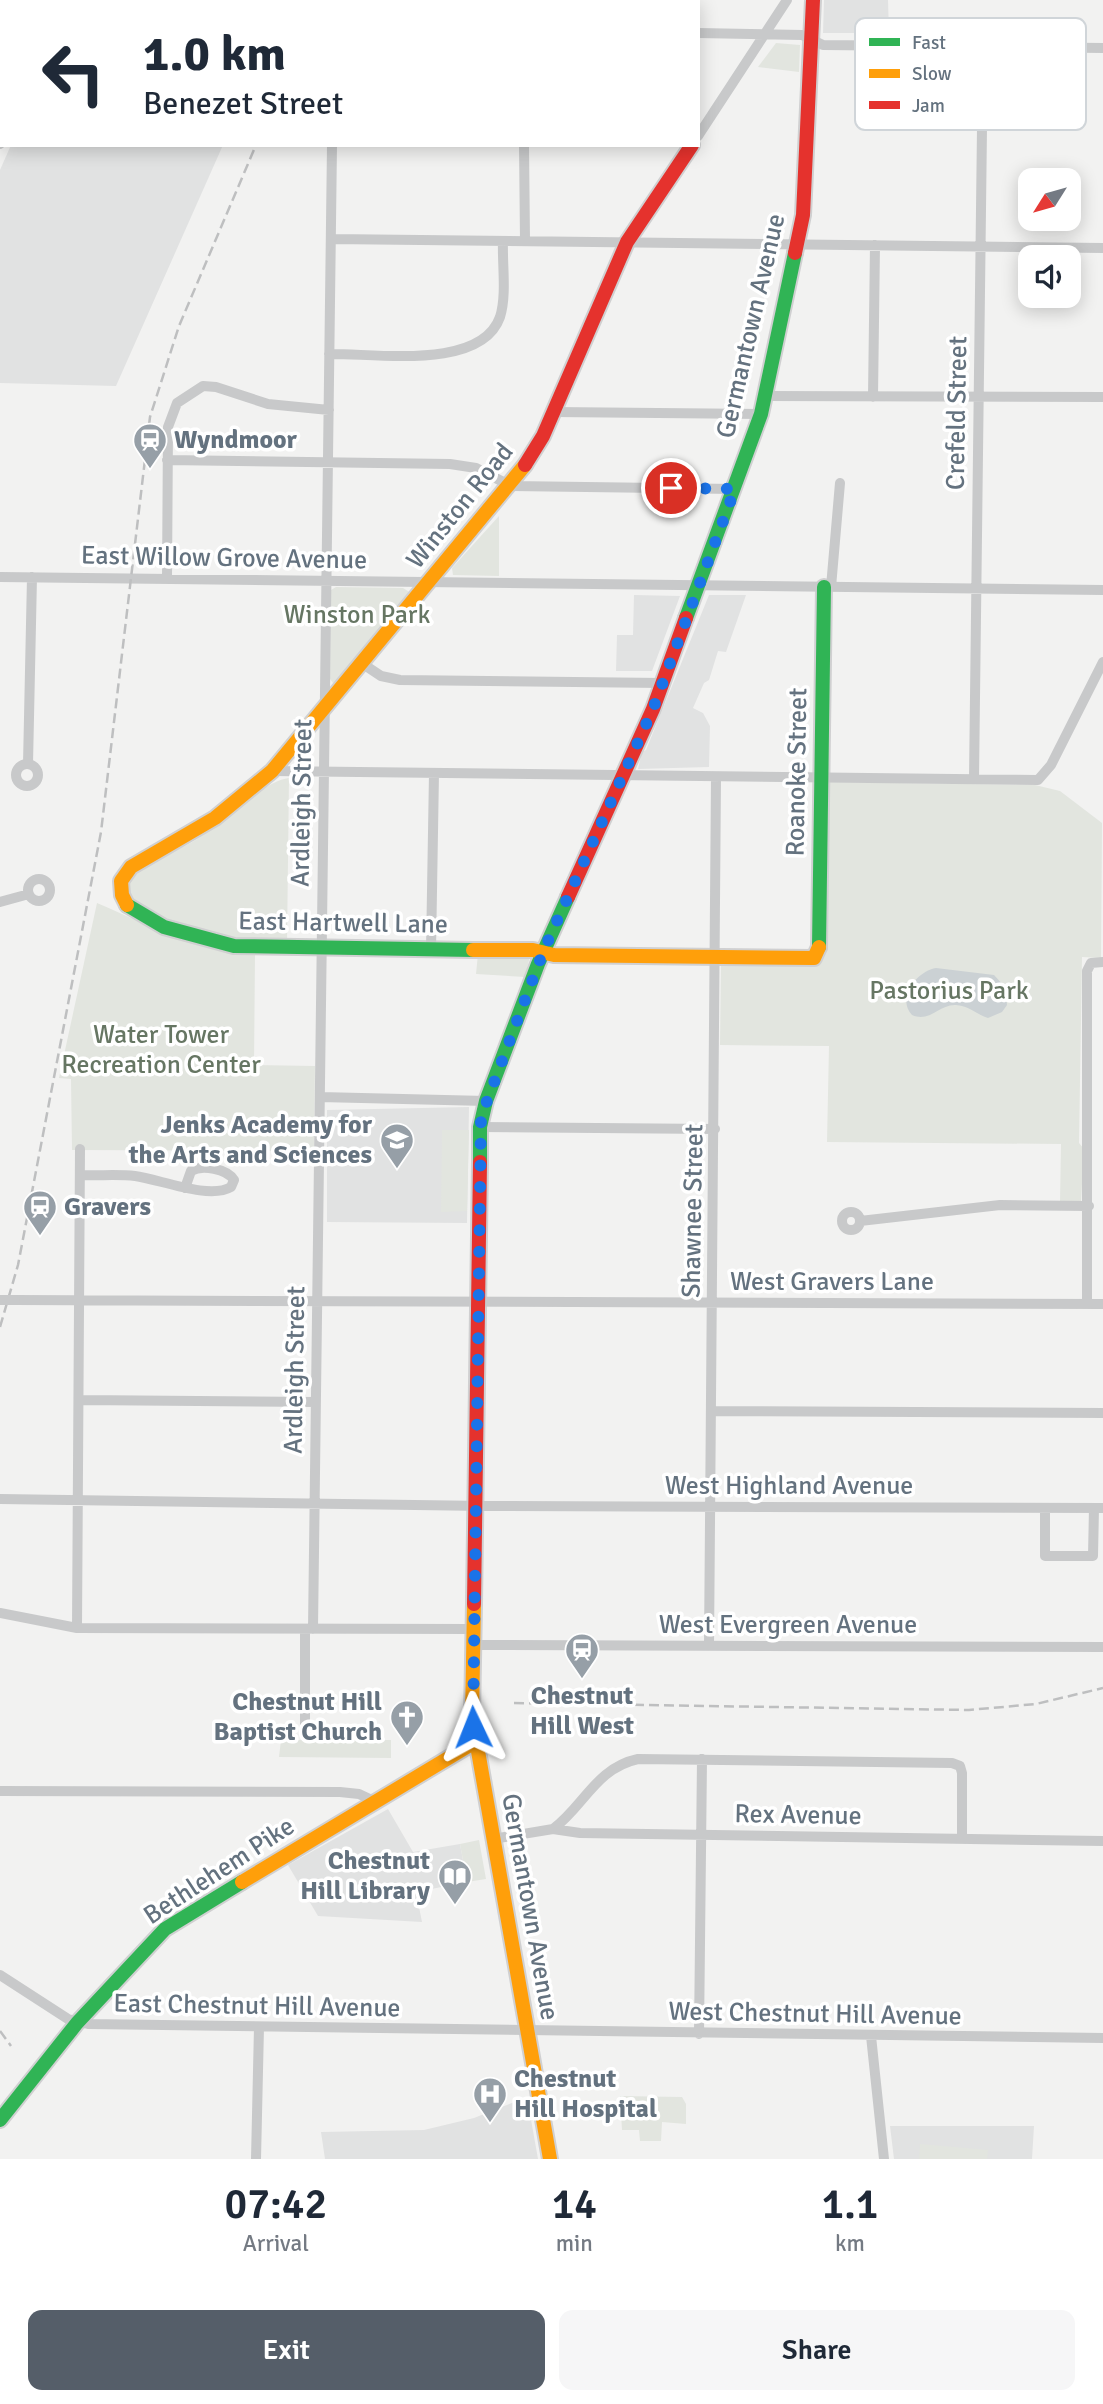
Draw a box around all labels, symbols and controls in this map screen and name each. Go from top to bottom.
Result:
legend [855,18,1086,130]
text: 1.0 km [143,24,286,84]
icon: left [28,28,119,119]
text: Fast [912,31,946,55]
text: Slow [912,62,952,86]
text: Benezet Street [143,84,343,123]
text: Jam [912,94,945,118]
north arrow [1018,168,1082,231]
map controls [1018,168,1081,308]
street label: Germantown Avenue [710,211,792,441]
button: sound [1018,245,1081,308]
street label: Crefeld Street [940,336,974,490]
station icon: Wyndmoor [131,421,169,470]
place label: Wyndmoor [174,424,298,456]
street label: Winston Road [400,437,520,575]
pin [641,458,701,518]
icon: arrive [652,469,690,507]
street label: East Willow Grove Avenue [81,540,367,576]
park label: Winston Park [284,599,430,631]
street label: Roanoke Street [780,687,814,857]
street label: Ardleigh Street [285,719,319,887]
street label: East Hartwell Lane [238,905,448,941]
park label: Pastorius Park [869,975,1029,1007]
park label: Water Tower Recreation Center [61,1019,261,1081]
place label: Jenks Academy for the Arts and Sciences [128,1109,373,1171]
school or university icon: Jenks Academy for the Arts and Sciences [378,1121,416,1170]
street label: Shawnee Street [675,1124,711,1298]
station icon: Gravers [21,1188,59,1237]
place label: Gravers [64,1191,151,1223]
street label: West Gravers Lane [730,1266,934,1298]
street label: Ardleigh Street [278,1286,312,1454]
street label: West Highland Avenue [665,1470,913,1502]
street label: West Evergreen Avenue [659,1609,917,1641]
station icon: Chestnut Hill West [563,1631,601,1680]
place label: Chestnut Hill West [530,1680,634,1742]
place label: Chestnut Hill Baptist Church [214,1686,382,1748]
position arrow [436,1690,510,1764]
church icon: Chestnut Hill Baptist Church [388,1698,426,1747]
street label: Germantown Avenue [494,1791,566,2023]
street label: Rex Avenue [734,1798,862,1832]
street label: Bethlehem Pike [138,1810,300,1932]
place label: Chestnut Hill Library [300,1845,430,1907]
library icon: Chestnut Hill Library [436,1857,474,1906]
street label: East Chestnut Hill Avenue [113,1987,401,2025]
street label: West Chestnut Hill Avenue [668,1995,962,2033]
place label: Chestnut Hill Hospital [514,2063,657,2125]
hospital icon: Chestnut Hill Hospital [471,2075,509,2124]
text: 07:42 [225,2179,327,2230]
text: 14 [552,2179,597,2230]
text: 1.1 [822,2179,878,2230]
text: Arrival [243,2229,309,2258]
text: min [556,2229,593,2258]
text: km [835,2229,865,2258]
button: Exit [28,2310,545,2390]
button: Share [559,2310,1075,2390]

